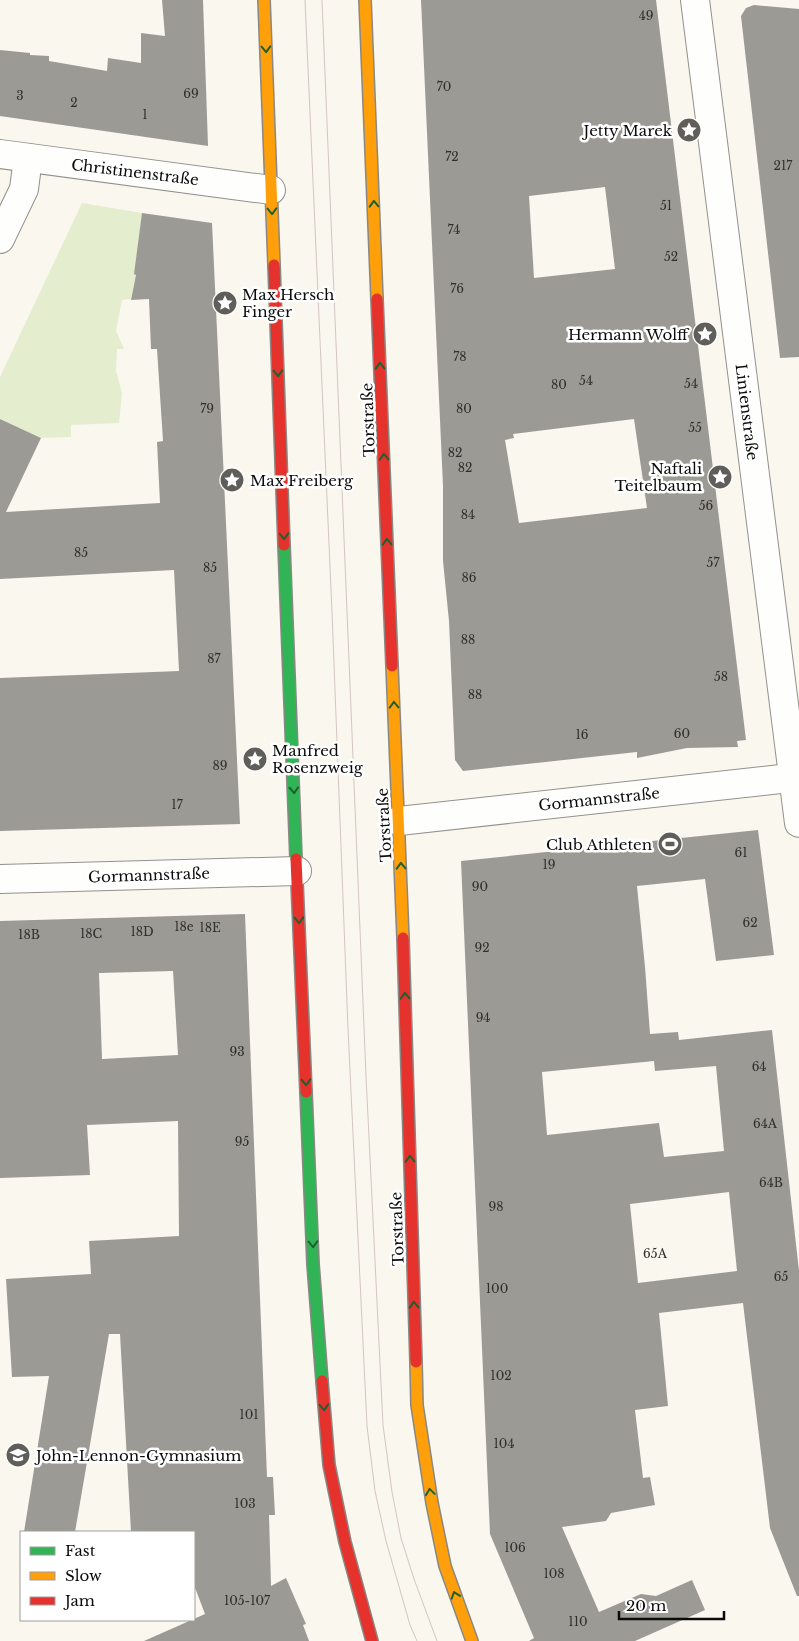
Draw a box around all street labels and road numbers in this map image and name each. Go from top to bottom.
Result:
street label: Christinenstraße [70,155,200,189]
street label: Linienstraße [732,363,762,461]
street label: Torstraße [357,383,379,457]
street label: Gormannstraße [537,783,661,815]
street label: Torstraße [373,787,395,863]
street label: Gormannstraße [88,863,210,887]
street label: Torstraße [386,1192,408,1266]

